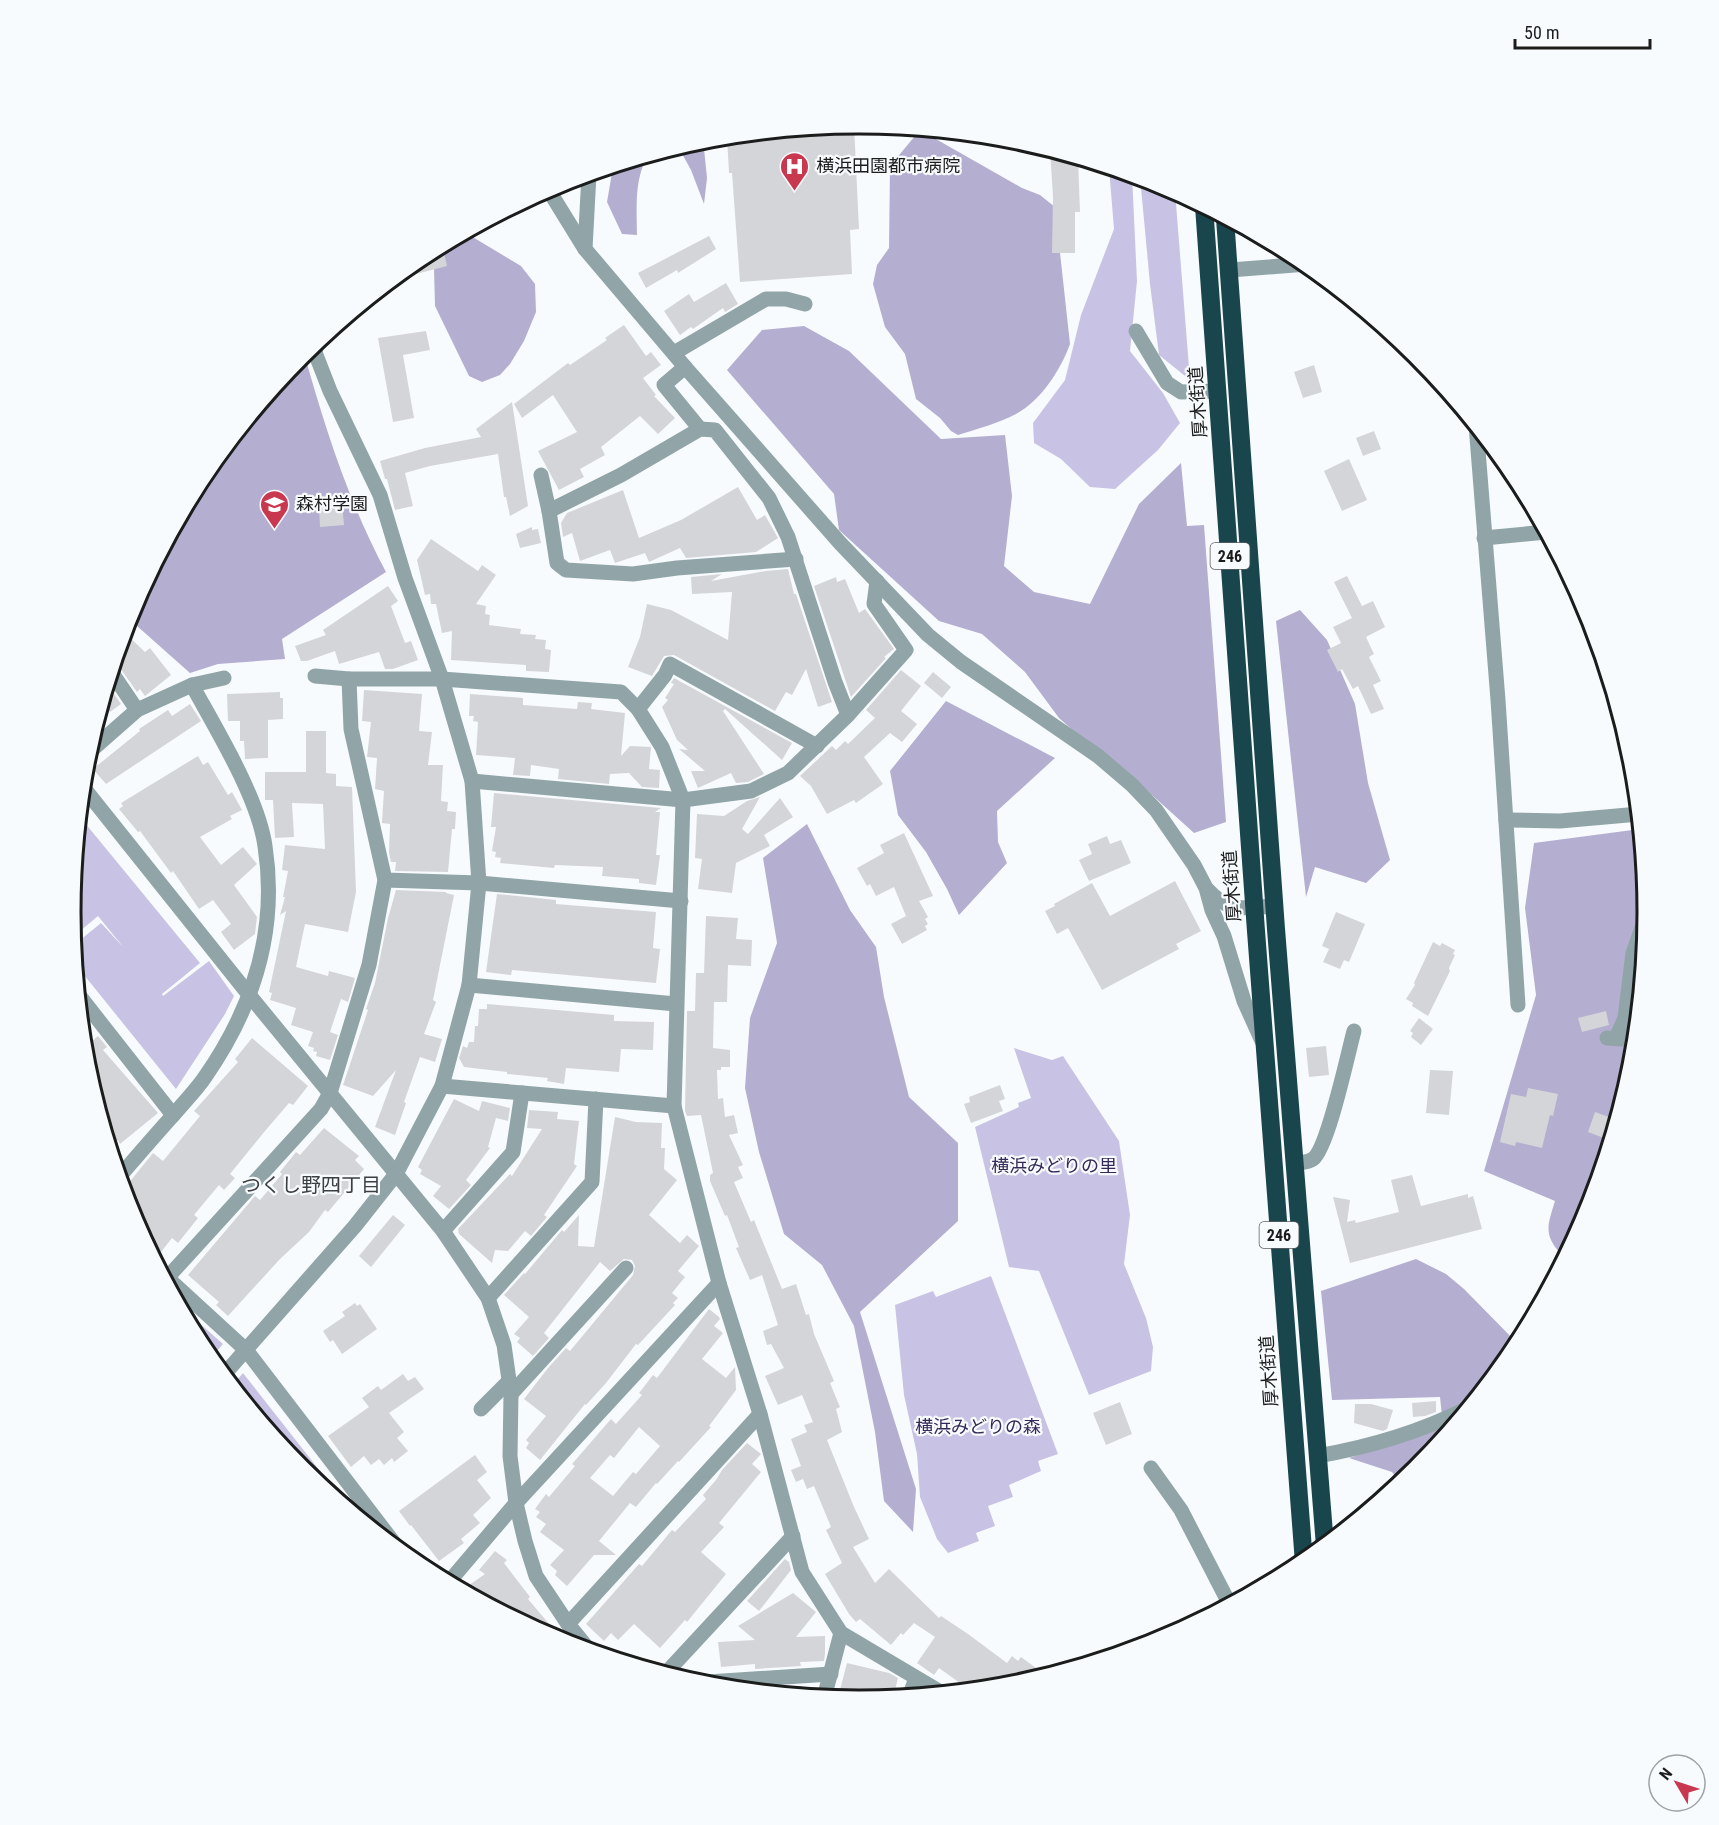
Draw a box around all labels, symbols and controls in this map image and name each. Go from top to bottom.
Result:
scale bar [1515,12,1650,50]
text: 50 m [1524,22,1559,43]
hospital icon: 横浜田園都市病院 [779,150,811,192]
place label: 横浜田園都市病院 [816,155,960,176]
street label: 厚木街道 [1185,365,1210,439]
school or university icon: 森村学園 [259,488,291,530]
place label: 森村学園 [296,493,368,514]
road number: 246 [1210,543,1250,569]
street label: 厚木街道 [1219,849,1244,923]
park label: 横浜みどりの里 [991,1155,1117,1176]
district label: つくし野四丁目 [241,1173,381,1197]
road number: 246 [1260,1222,1298,1248]
street label: 厚木街道 [1256,1334,1281,1408]
park label: 横浜みどりの森 [915,1416,1041,1437]
north arrow [1647,1753,1707,1813]
text: N [1655,1764,1676,1784]

